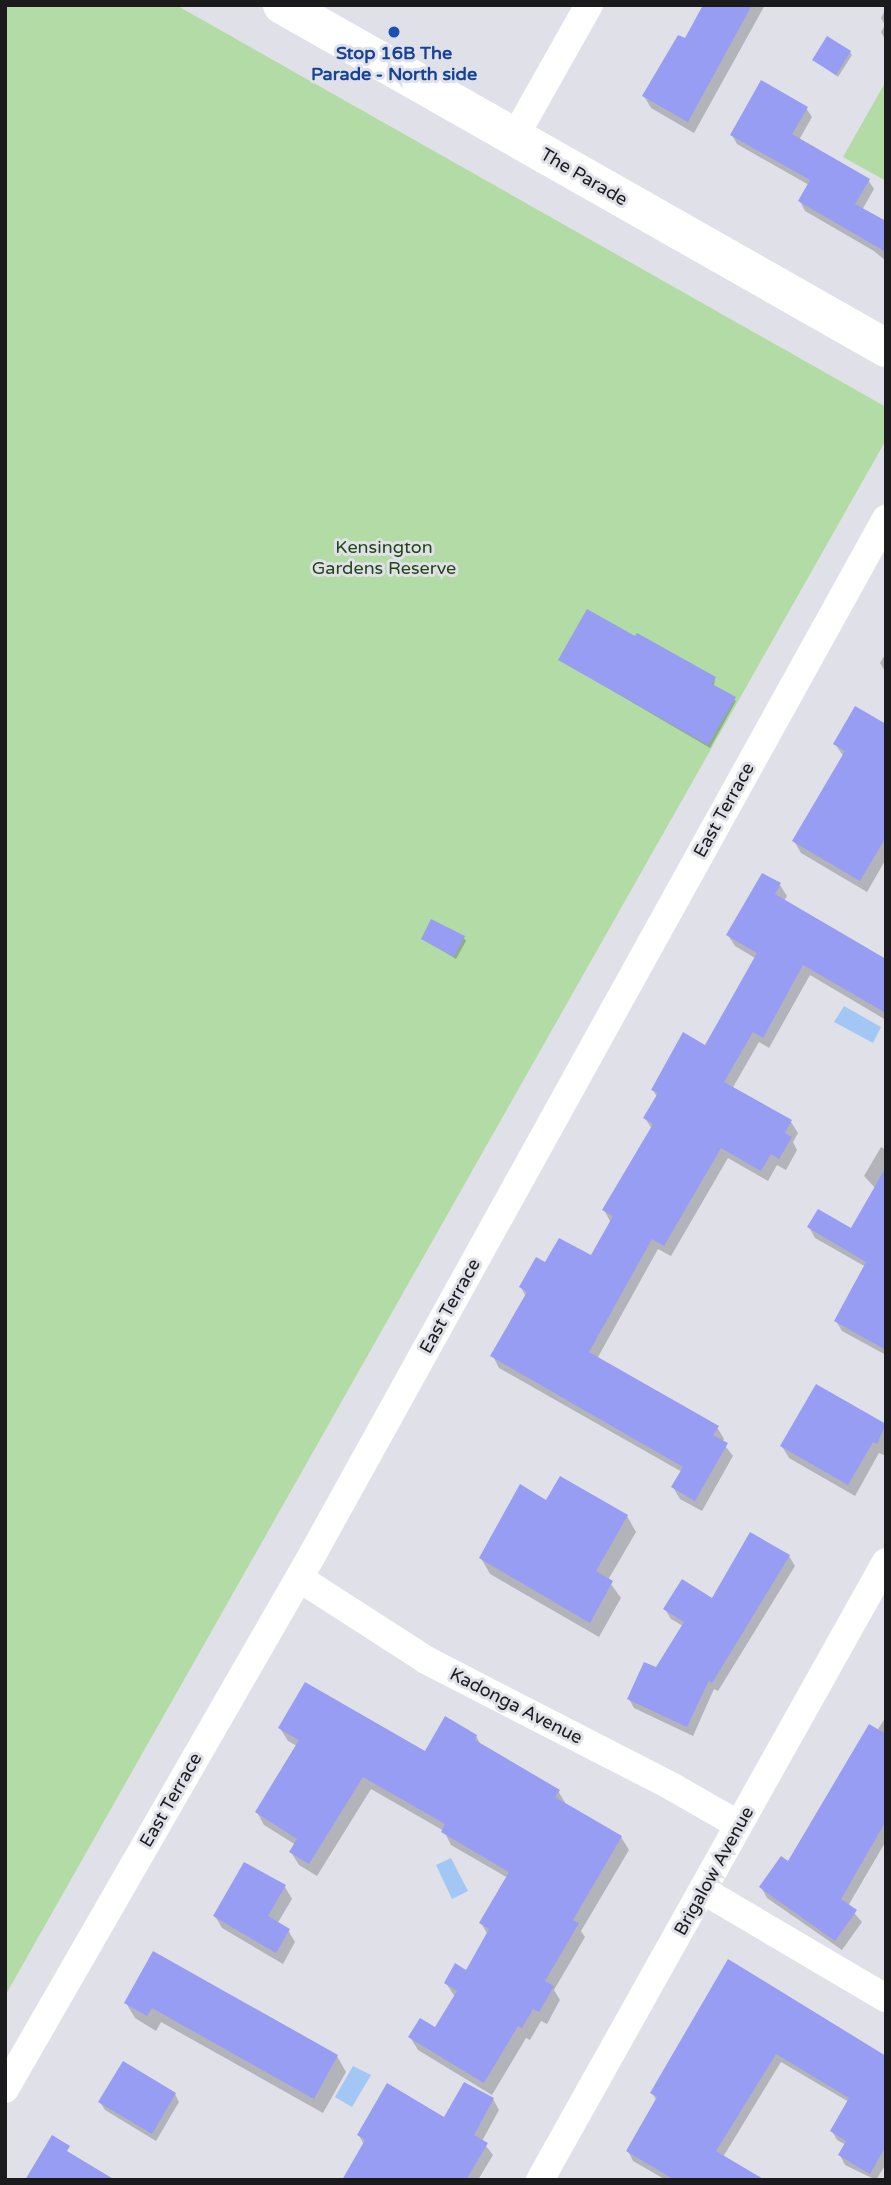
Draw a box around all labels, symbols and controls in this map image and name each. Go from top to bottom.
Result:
marker: Stop 16B The Parade - North side [386,24,402,40]
place label: Stop 16B The Parade - North side [311,43,477,86]
street label: The Parade [537,143,631,211]
park label: Kensington Gardens Reserve [312,537,456,580]
street label: East Terrace [689,759,759,861]
street label: East Terrace [415,1255,485,1357]
street label: Kadonga Avenue [446,1663,586,1749]
street label: East Terrace [135,1749,207,1851]
street label: Brigalow Avenue [670,1803,758,1939]

